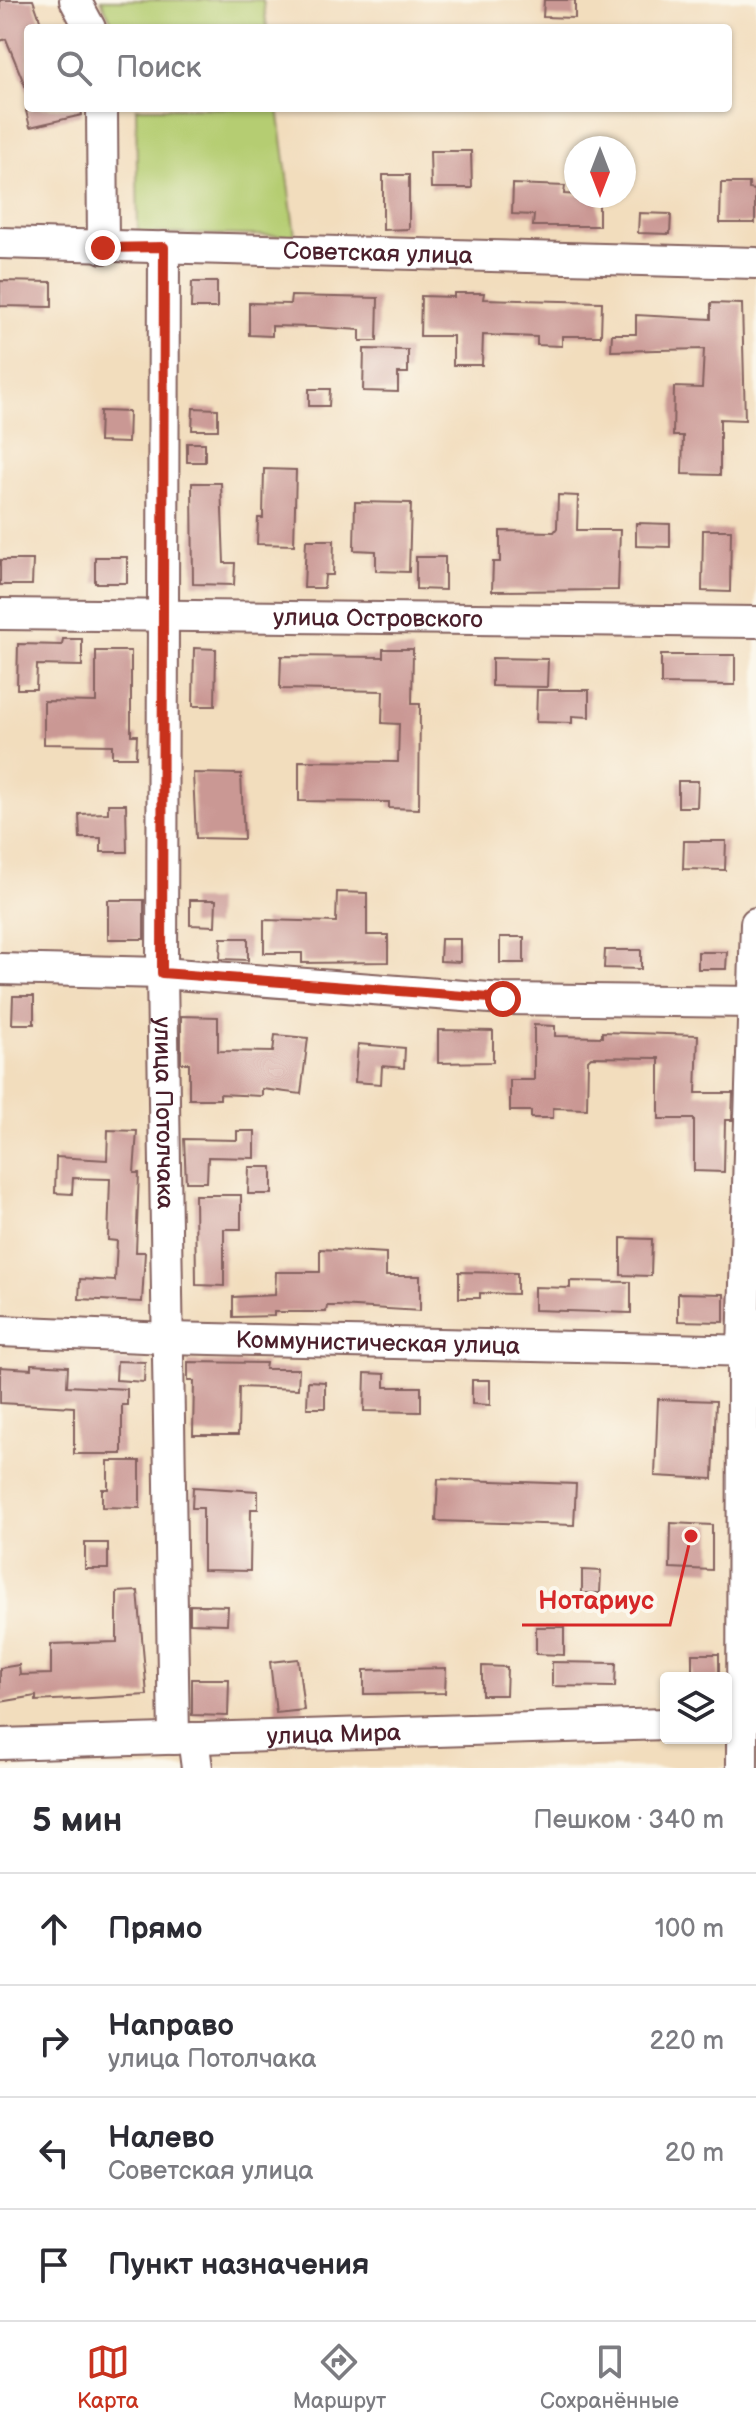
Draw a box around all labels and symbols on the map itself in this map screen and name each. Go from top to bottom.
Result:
north arrow [564,136,636,208]
route end [85,230,121,266]
street label: Советская улица [283,236,473,270]
street label: улица Островского [273,602,483,634]
route start [485,981,521,1017]
street label: улица Потолчака [148,1016,180,1210]
street label: Коммунистическая улица [235,1325,520,1360]
callout: Нотариус [522,1575,670,1625]
text: Нотариус [538,1586,654,1617]
street label: улица Мира [266,1717,401,1750]

